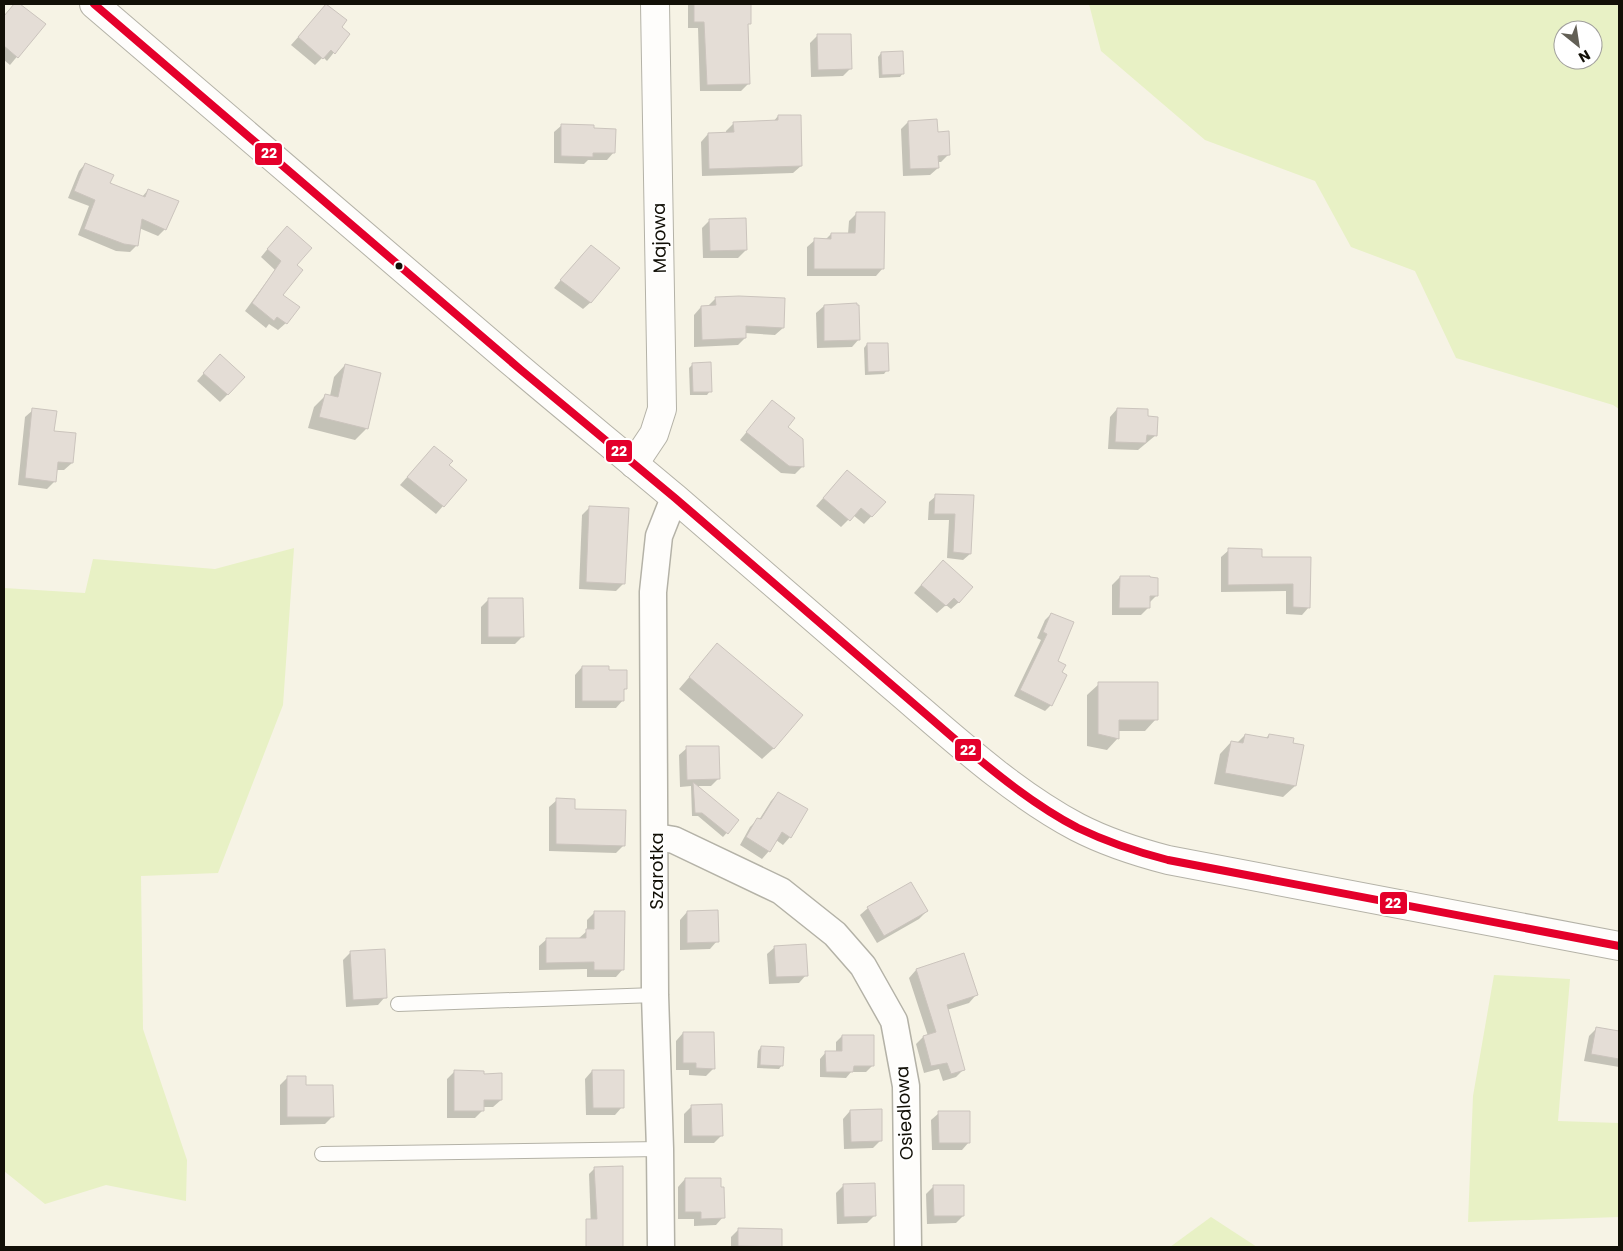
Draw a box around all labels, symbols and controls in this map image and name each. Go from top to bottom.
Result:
north arrow [1553,20,1603,70]
text: N [1575,45,1594,68]
line badge: 22 [254,142,283,166]
text: 22 [261,143,277,163]
street label: Majowa [646,202,672,274]
unlabelled marker [394,261,404,271]
line badge: 22 [605,439,633,463]
text: 22 [611,441,627,461]
line badge: 22 [954,738,982,762]
text: 22 [960,740,976,760]
street label: Szarotka [644,832,669,910]
line badge: 22 [1379,891,1408,915]
text: 22 [1385,893,1401,913]
street label: Osiedlowa [889,1065,919,1161]

